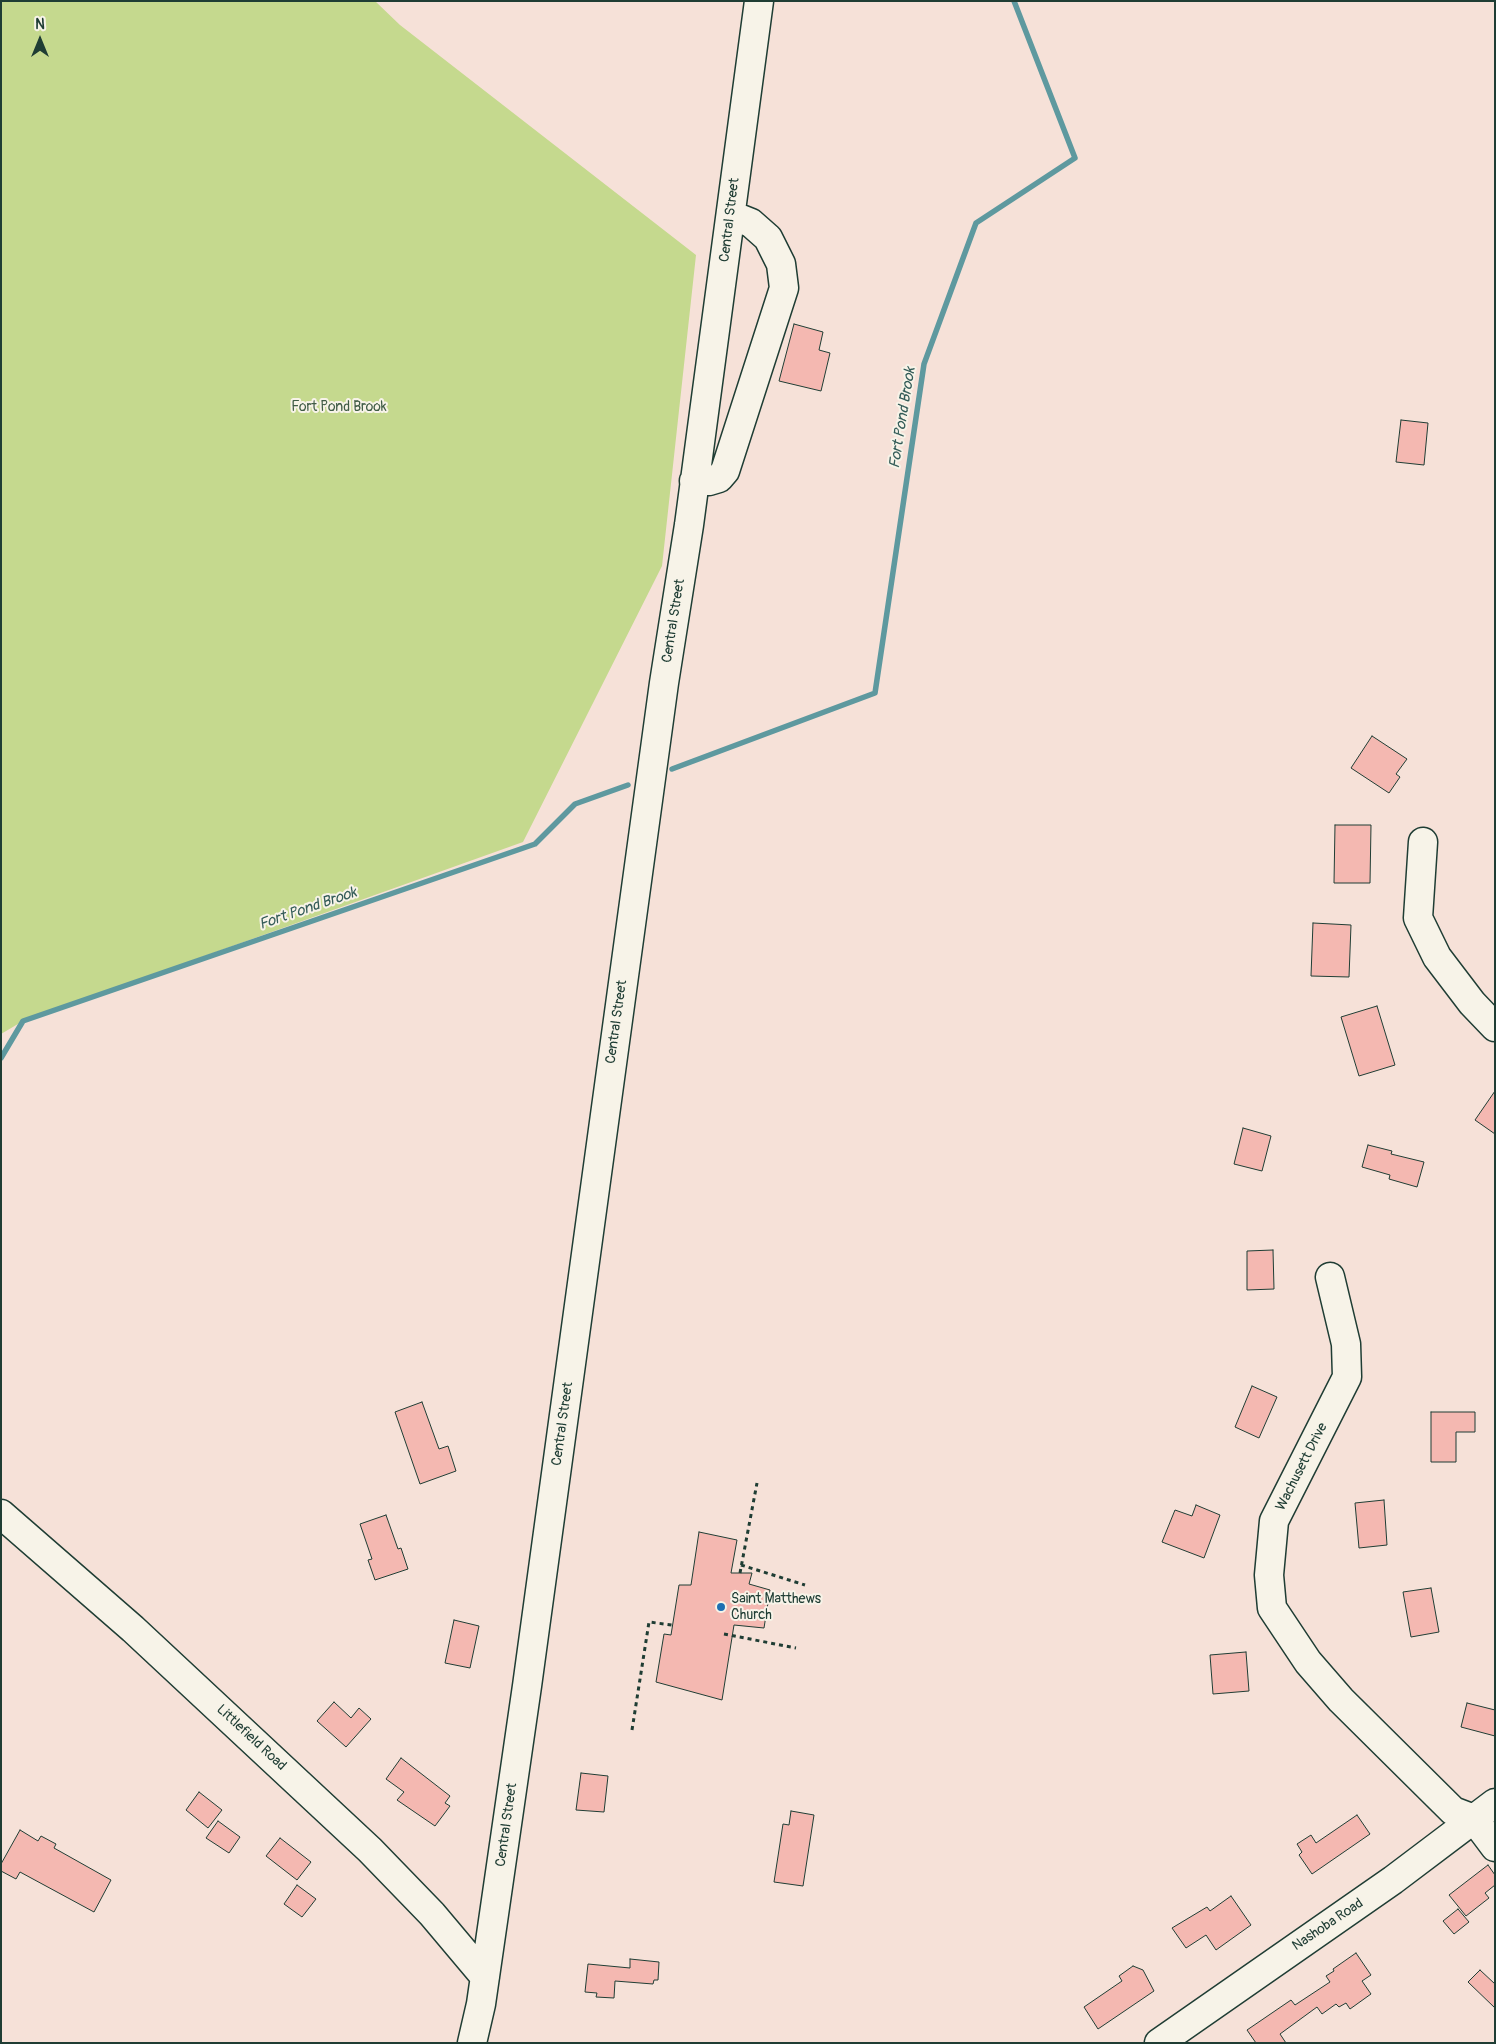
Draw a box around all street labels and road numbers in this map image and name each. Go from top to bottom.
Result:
street label: Central Street [717,177,743,263]
street label: Central Street [659,578,689,664]
street label: Central Street [603,979,631,1065]
street label: Central Street [549,1381,577,1467]
street label: Wachusett Drive [1273,1420,1331,1514]
street label: Littlefield Road [213,1701,289,1775]
street label: Central Street [493,1782,521,1868]
street label: Nashoba Road [1289,1895,1367,1955]

